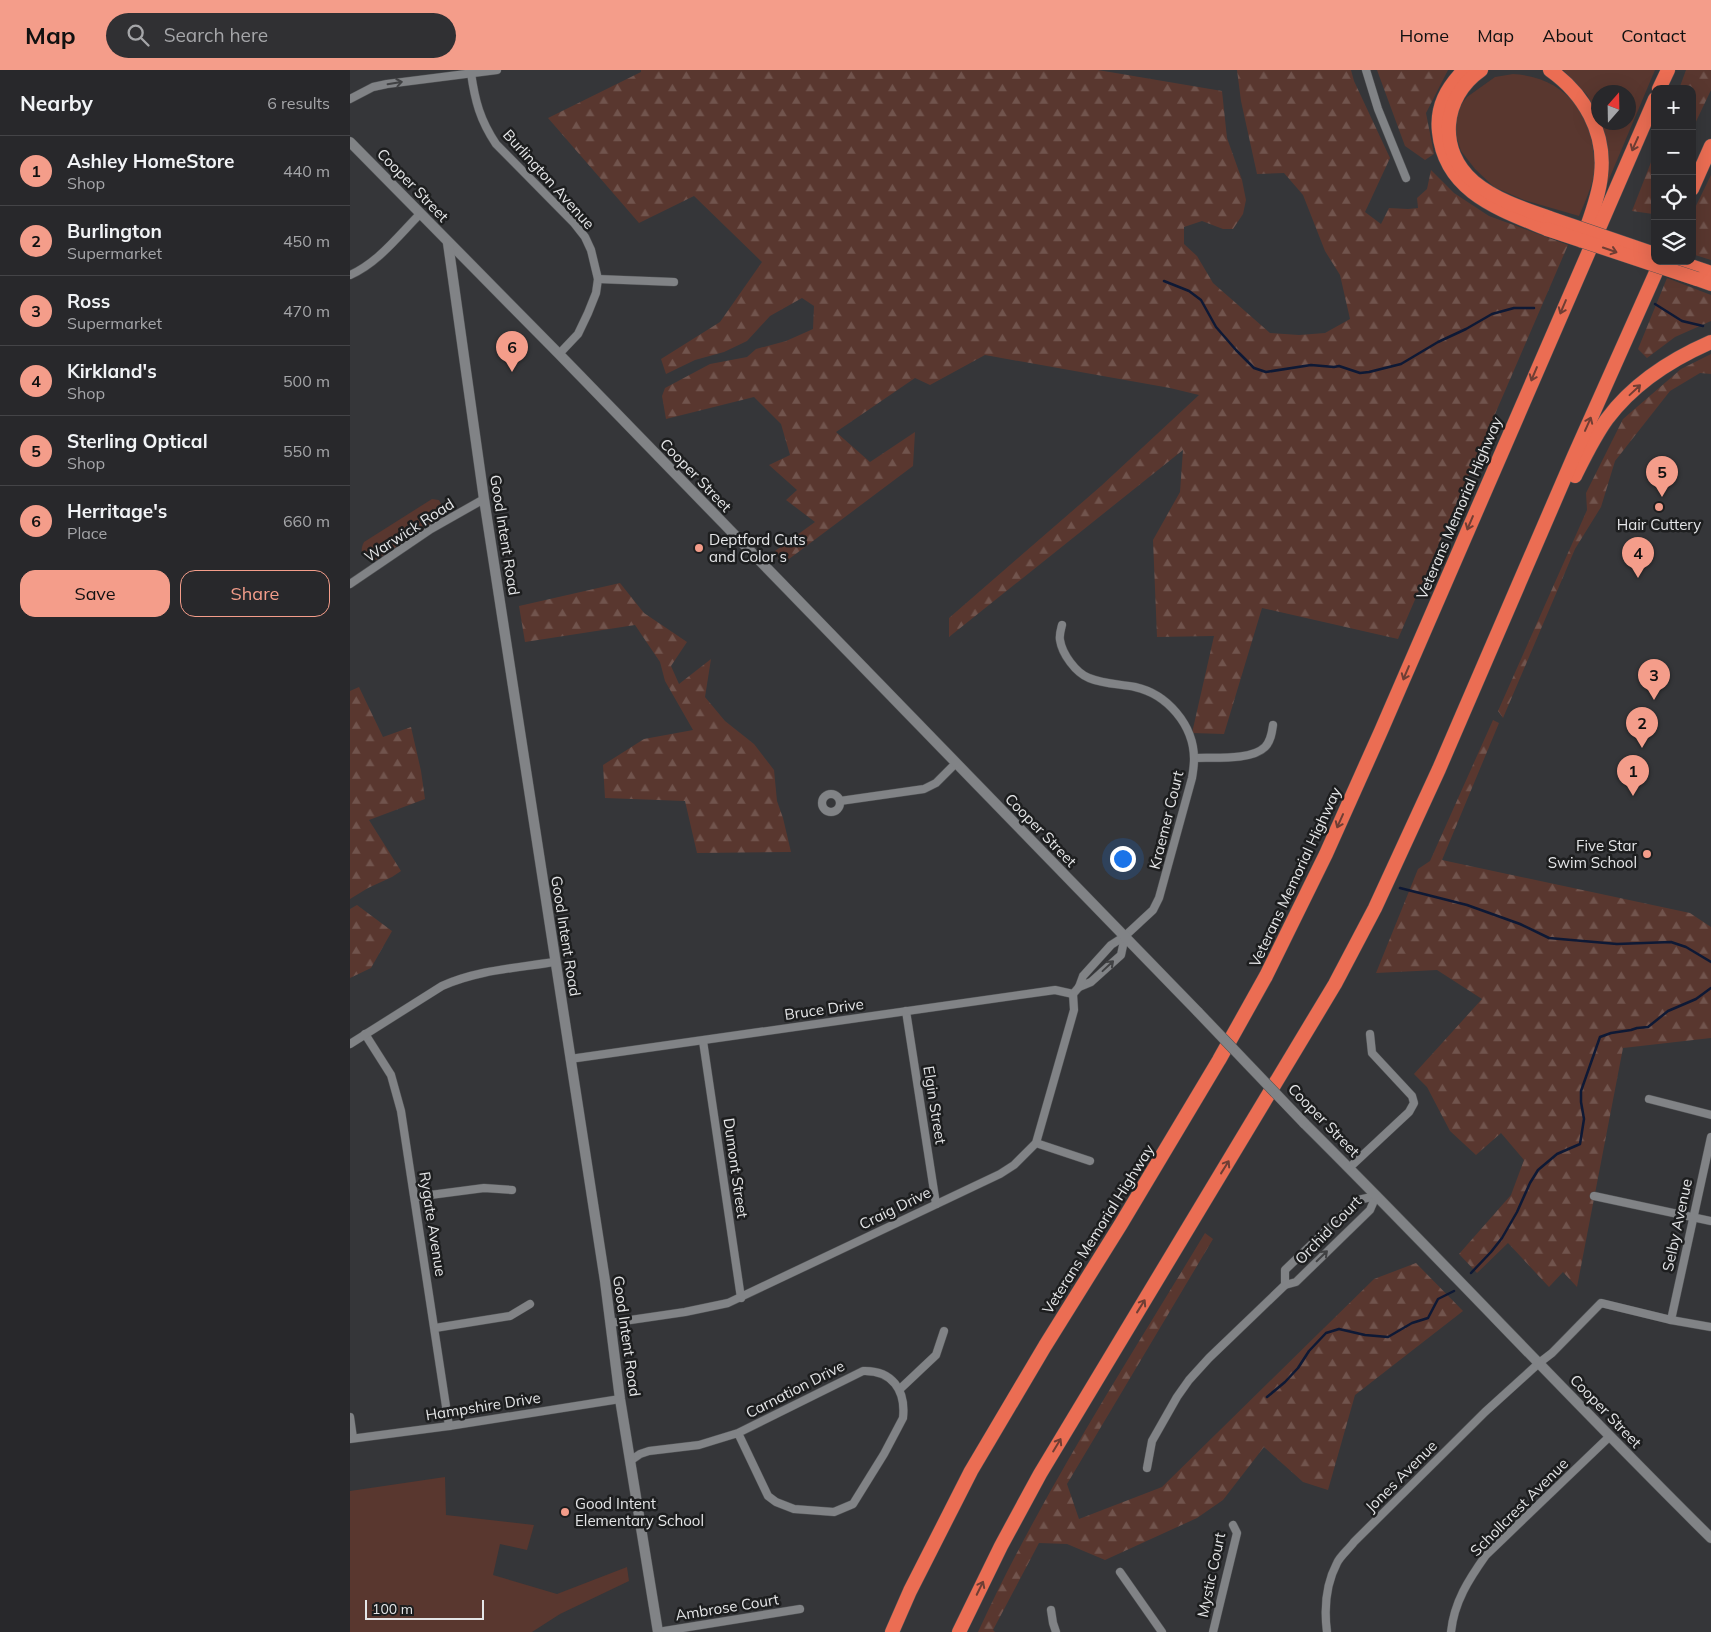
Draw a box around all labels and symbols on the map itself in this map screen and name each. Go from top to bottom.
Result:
one-way arrow [387,78,403,88]
north arrow [1591,85,1636,130]
street label: Burlington Avenue [499,125,599,233]
one-way arrow [1630,136,1640,151]
street label: Cooper Street [373,144,453,226]
one-way arrow [1602,246,1617,255]
one-way arrow [1558,299,1568,314]
pin: 6 [496,331,528,372]
one-way arrow [1529,366,1539,381]
one-way arrow [1629,384,1642,396]
street label: Veterans Memorial Highway [1412,414,1506,602]
one-way arrow [1584,416,1594,431]
street label: Cooper Street [656,434,736,516]
pin: 5 [1646,456,1678,497]
street label: Good Intent Road [486,473,524,597]
street label: Warwick Road [361,494,457,566]
marker: Hair Cuttery [1653,501,1665,513]
one-way arrow [1464,515,1474,530]
place label: Hair Cuttery [1617,515,1701,534]
place label: Deptford Cuts and Color s [709,530,806,566]
pin: 4 [1622,537,1654,578]
marker: Deptford Cuts and Color s [693,542,705,554]
pin: 3 [1638,659,1670,700]
one-way arrow [1400,665,1410,680]
pin: 2 [1626,707,1658,748]
pin: 1 [1617,755,1649,796]
street label: Kraemer Court [1145,769,1187,871]
street label: Veterans Memorial Highway [1245,784,1345,970]
street label: Cooper Street [1001,789,1081,871]
one-way arrow [1335,813,1345,828]
place label: Five Star Swim School [1548,836,1638,872]
your location [1110,846,1136,872]
marker: Five Star Swim School [1641,848,1653,860]
street label: Good Intent Road [547,874,585,998]
one-way arrow [1102,960,1115,972]
street label: Bruce Drive [783,994,865,1024]
street label: Elgin Street [919,1064,951,1146]
street label: Cooper Street [1284,1079,1364,1161]
street label: Dumont Street [720,1117,752,1219]
street label: Veterans Memorial Highway [1038,1141,1158,1317]
one-way arrow [1220,1160,1231,1174]
street label: Rygate Avenue [415,1170,451,1278]
street label: Selby Avenue [1658,1177,1696,1273]
street label: Craig Drive [856,1182,934,1234]
street label: Orchid Court [1291,1192,1365,1268]
one-way arrow [1316,1250,1329,1262]
street label: Good Intent Road [609,1274,645,1398]
one-way arrow [1137,1300,1147,1314]
street label: Carnation Drive [742,1356,848,1422]
street label: Cooper Street [1566,1370,1646,1452]
street label: Hampshire Drive [424,1388,542,1424]
street label: Jones Avenue [1361,1436,1441,1516]
one-way arrow [1052,1439,1062,1453]
street label: Schollcrest Avenue [1466,1454,1572,1560]
place label: Good Intent Elementary School [575,1494,704,1530]
marker: Good Intent Elementary School [559,1506,571,1518]
street label: Mystic Court [1193,1531,1229,1619]
one-way arrow [976,1581,985,1596]
street label: Ambrose Court [674,1589,780,1625]
scale bar [365,1597,484,1620]

